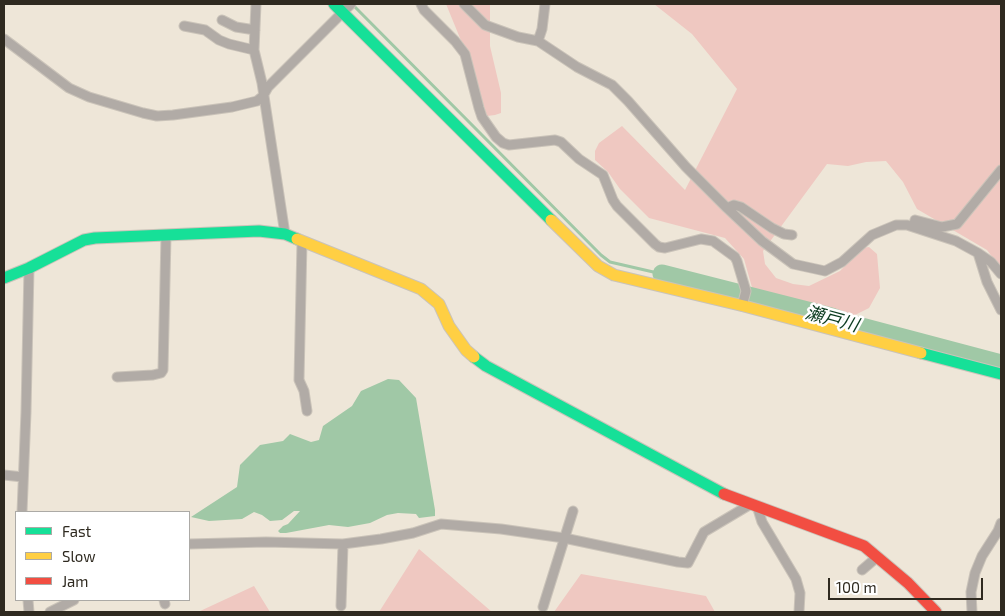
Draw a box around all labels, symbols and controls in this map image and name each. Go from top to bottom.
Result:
water label: 瀬戸川 [803,302,861,336]
legend [15,511,190,601]
text: Fast [62,522,91,540]
text: Slow [62,547,96,565]
scale bar [830,568,985,600]
text: Jam [62,572,88,590]
text: 100 m [836,578,877,596]

